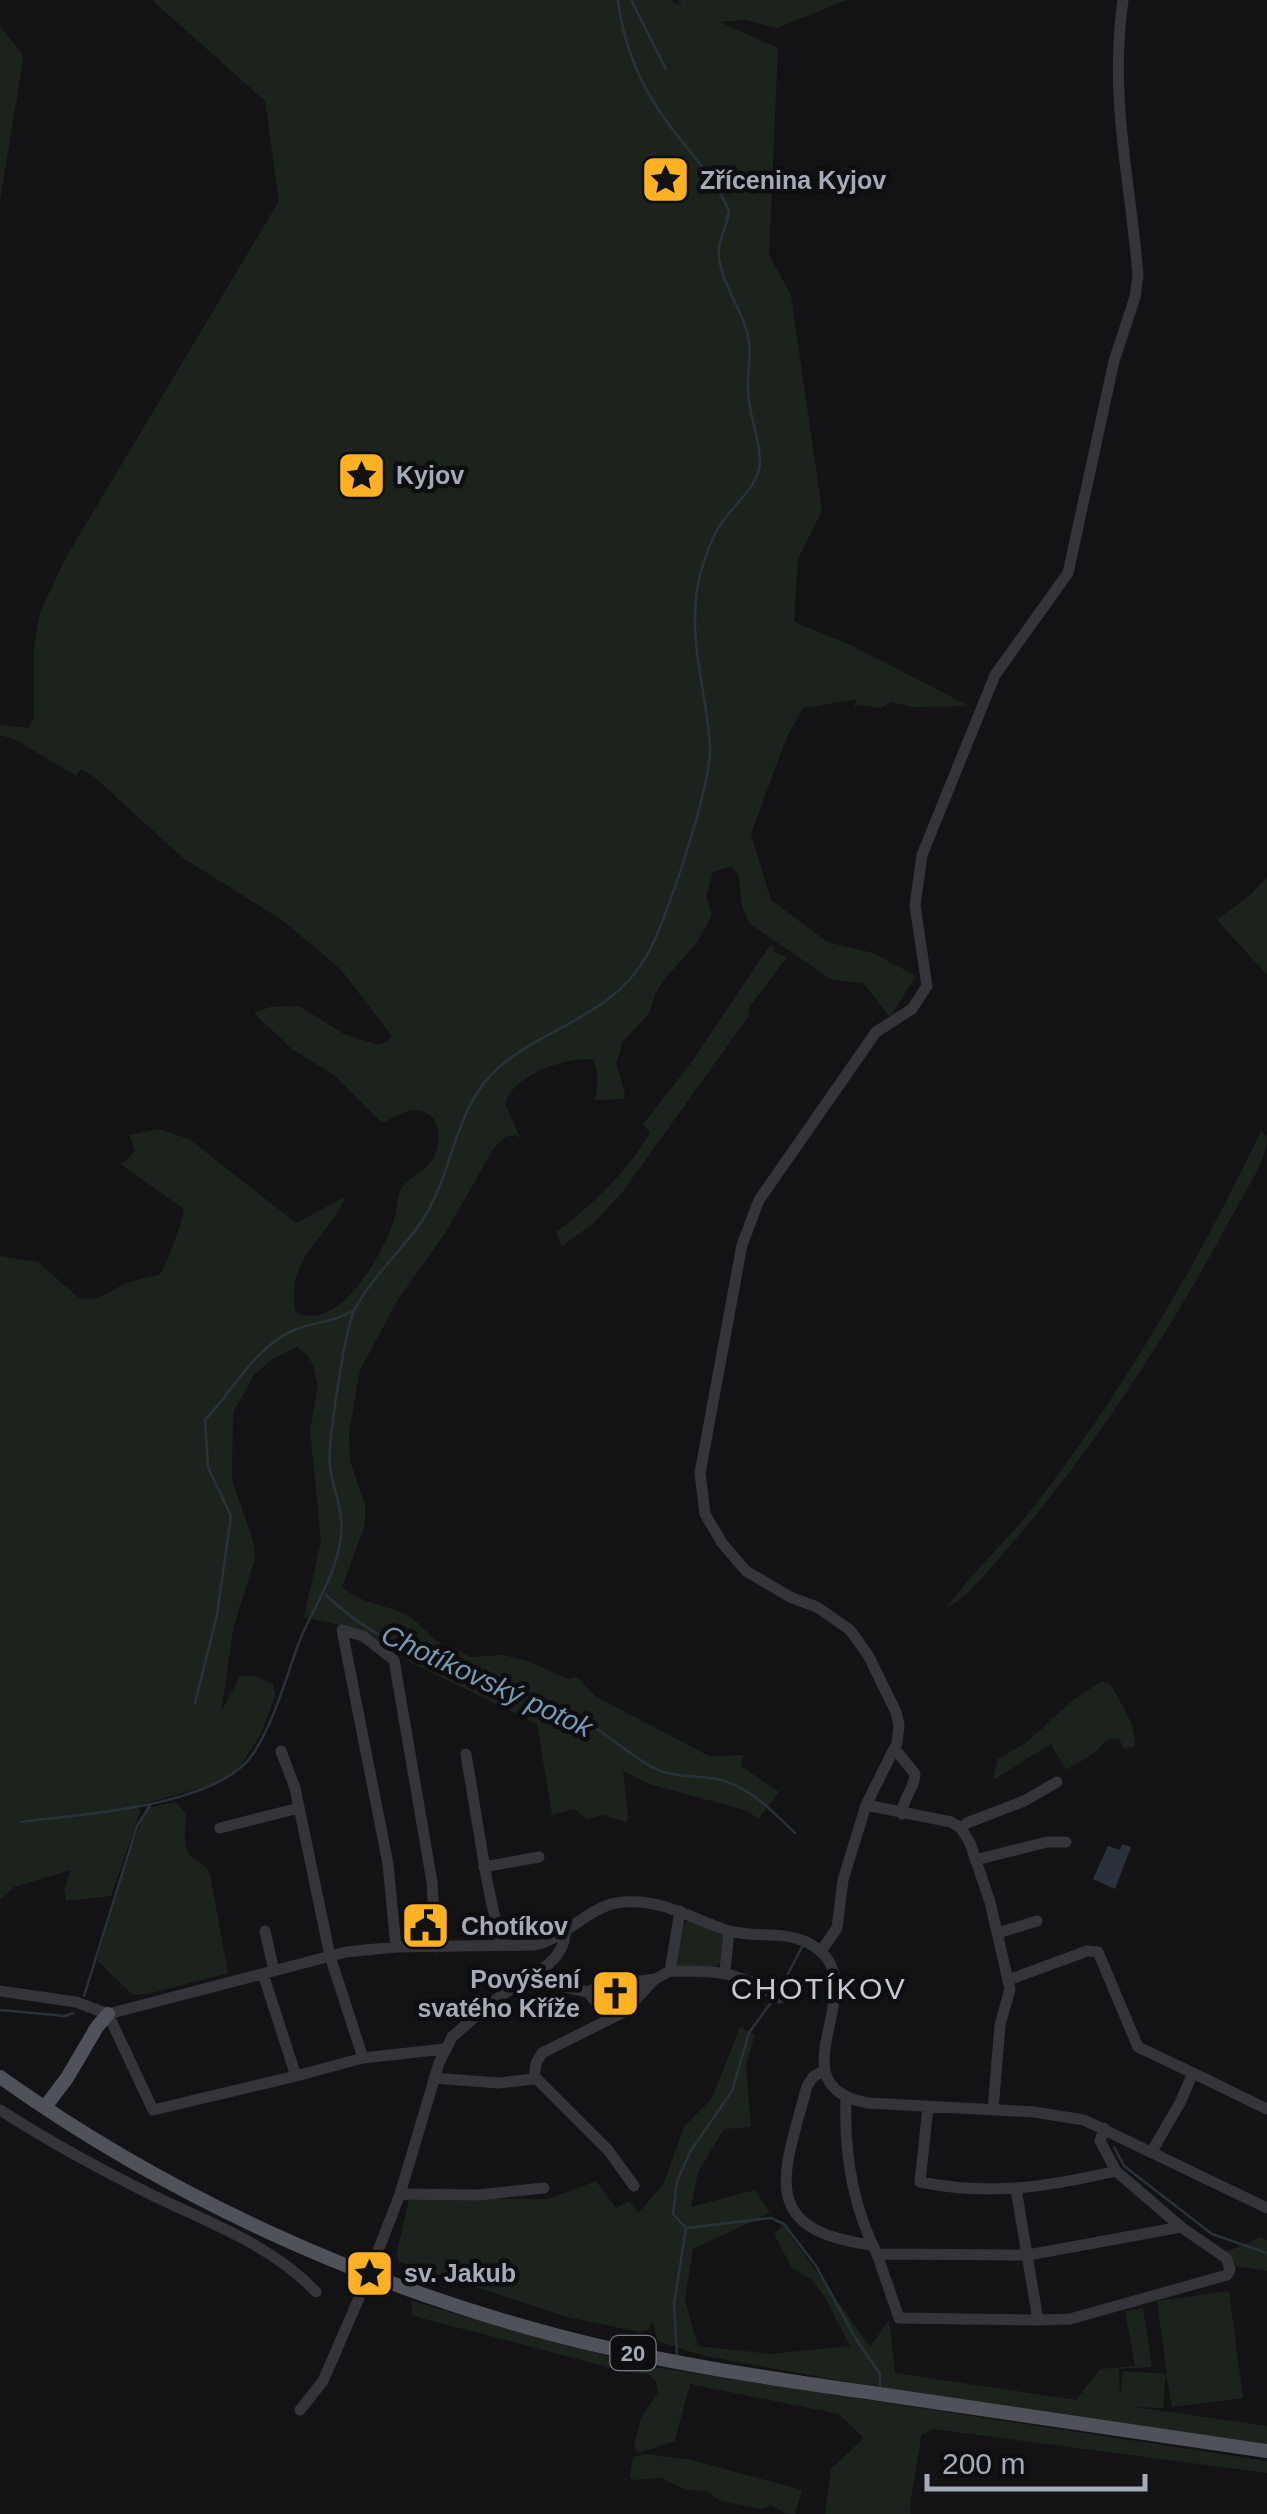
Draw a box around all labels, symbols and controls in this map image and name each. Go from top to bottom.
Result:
place icon: Zřícenina Kyjov [639,154,691,206]
place label: Zřícenina Kyjov [700,166,886,194]
place icon: Kyjov [335,449,387,501]
place label: Kyjov [396,461,464,489]
water label: Chotíkovský potok [377,1619,599,1744]
public building icon: Chotíkov [400,1900,452,1952]
place label: Chotíkov [461,1912,568,1940]
place label: Povýšení svatého Kříže [417,1965,581,2022]
church icon: Povýšení svatého Kříže [589,1967,641,2019]
district label: CHOTÍKOV [731,1972,907,2005]
place icon: sv. Jakub [343,2247,395,2299]
place label: sv. Jakub [404,2259,516,2287]
road number: 20 [610,2336,656,2370]
scale bar [927,2429,1144,2491]
text: 200 m [942,2447,1025,2480]

